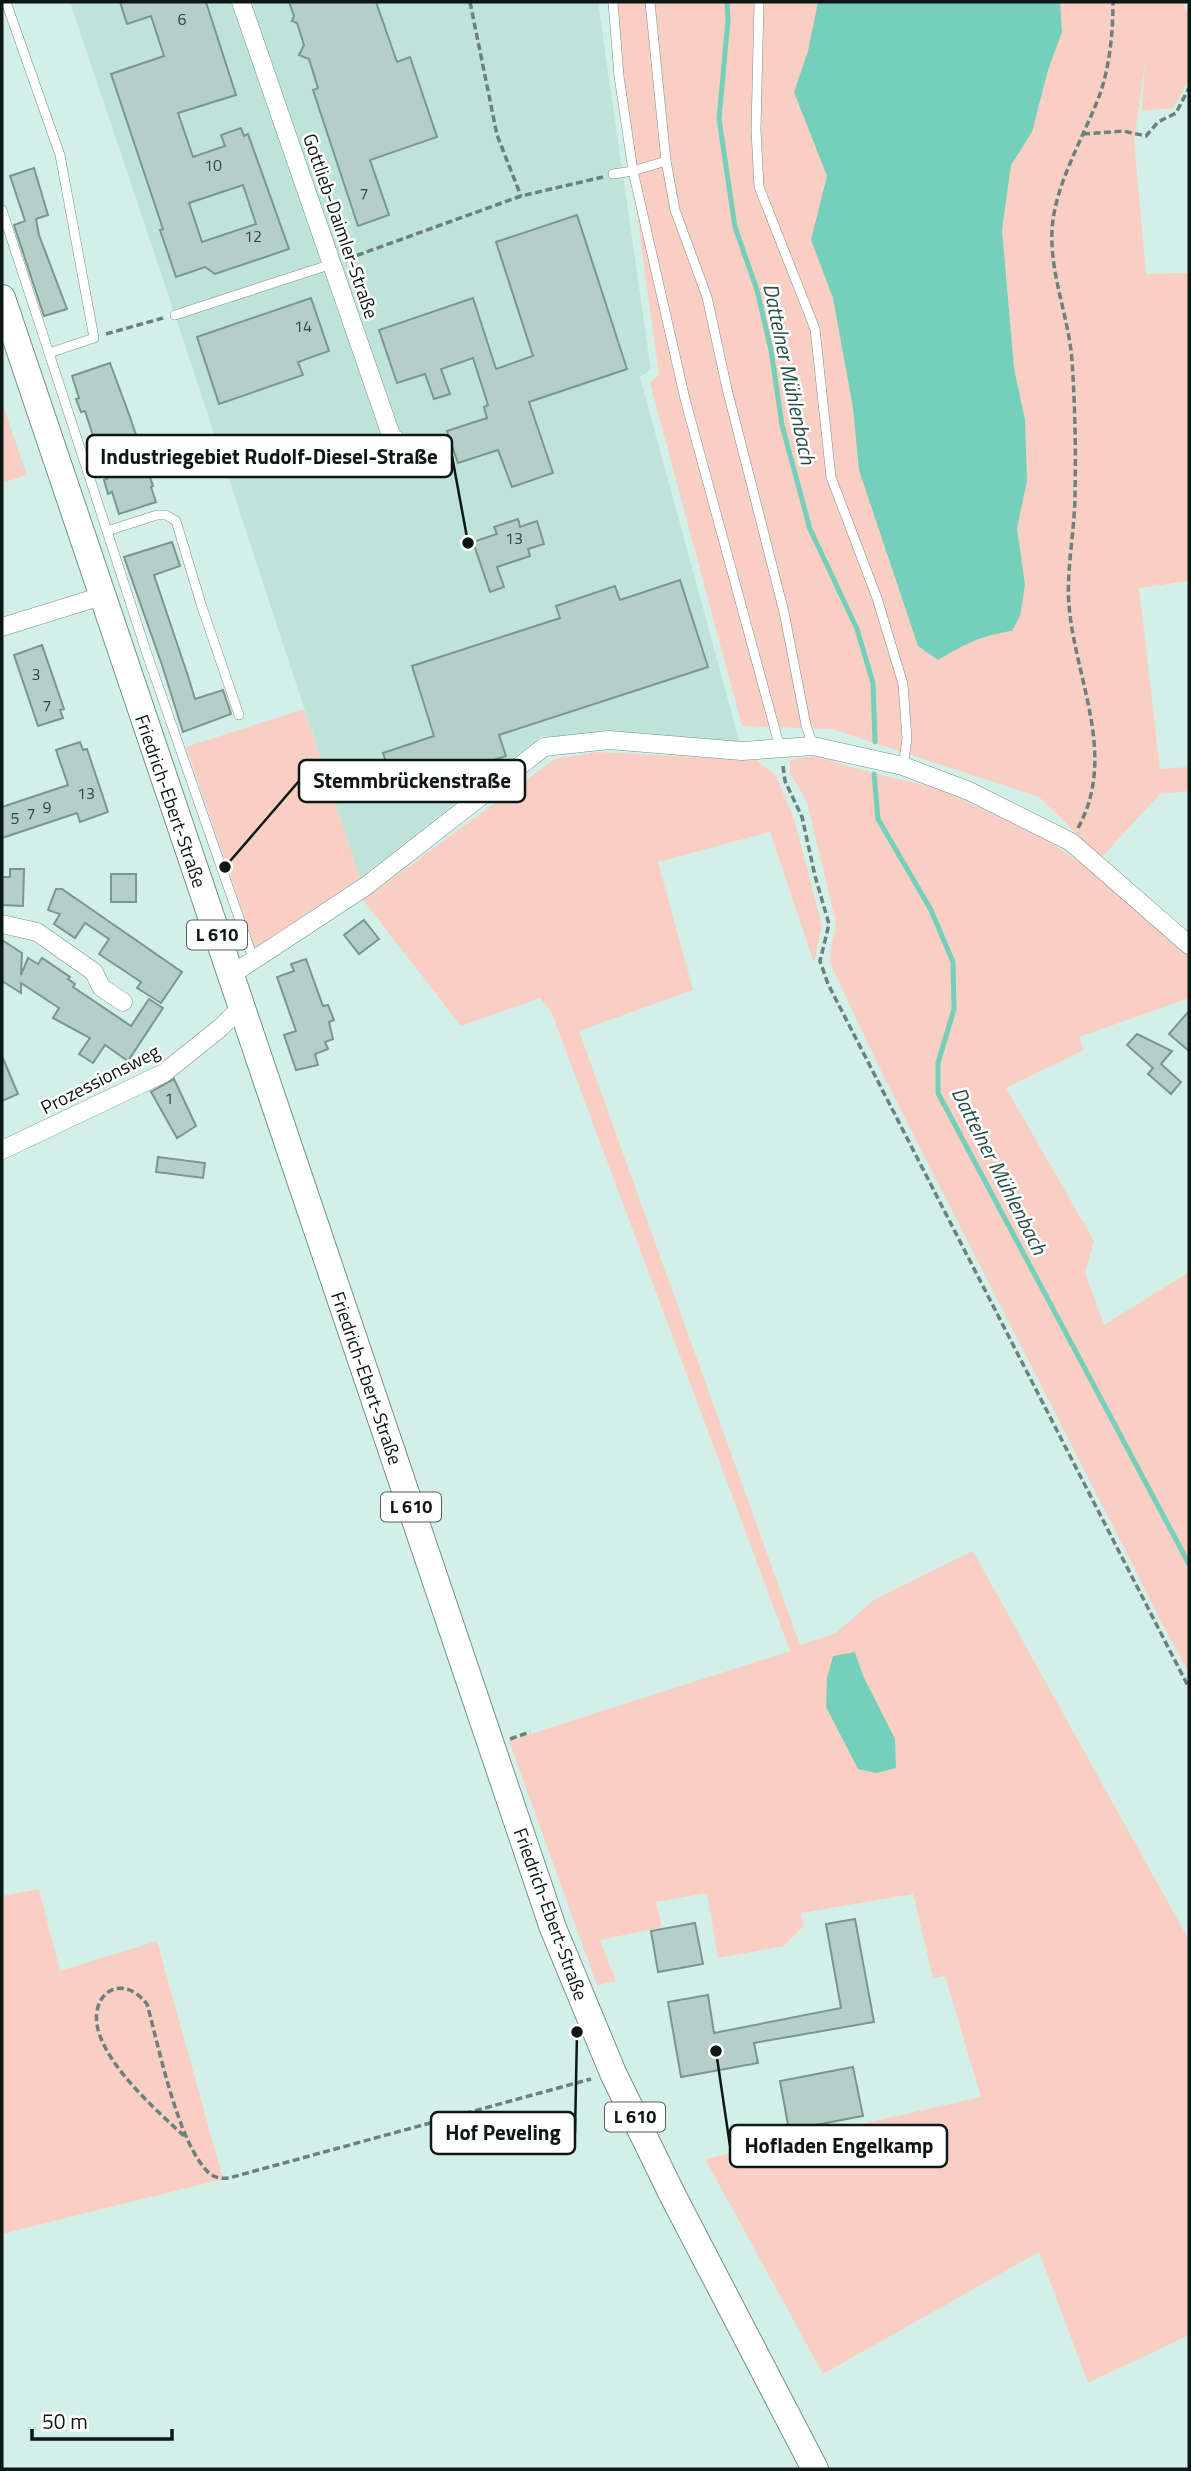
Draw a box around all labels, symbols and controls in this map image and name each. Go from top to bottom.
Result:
house number: 6 [178,7,187,31]
street label: Gottlieb-Daimler-Straße [296,129,387,322]
house number: 10 [204,153,222,177]
house number: 7 [360,181,368,205]
house number: 12 [244,224,262,248]
water label: Dattelner Mühlenbach [755,280,825,468]
house number: 14 [294,314,312,338]
callout: Industriegebiet Rudolf-Diesel-Straße [87,435,452,477]
text: Industriegebiet Rudolf-Diesel-Straße [100,440,438,472]
house number: 13 [505,526,523,550]
house number: 3 [32,662,40,686]
house number: 7 [43,693,51,717]
street label: Friedrich-Ebert-Straße [128,710,215,891]
callout: Stemmbrückenstraße [299,760,525,802]
text: Stemmbrückenstraße [313,764,511,796]
house number: 13 [77,781,95,805]
house number: 9 [43,795,52,819]
house number: 7 [27,801,35,825]
house number: 5 [11,806,20,830]
road number: L 610 [187,920,247,950]
street label: Prozessionsweg [35,1036,165,1121]
water label: Dattelner Mühlenbach [944,1081,1056,1260]
house number: 1 [165,1086,173,1110]
street label: Friedrich-Ebert-Straße [324,1287,411,1468]
road number: L 610 [381,1492,441,1522]
street label: Friedrich-Ebert-Straße [507,1824,596,2004]
road number: L 610 [605,2102,665,2132]
callout: Hof Peveling [431,2112,575,2154]
text: Hof Peveling [445,2116,561,2148]
callout: Hofladen Engelkamp [730,2125,947,2167]
text: Hofladen Engelkamp [744,2129,934,2161]
scale bar [32,2398,172,2442]
text: 50 m [42,2405,88,2437]

